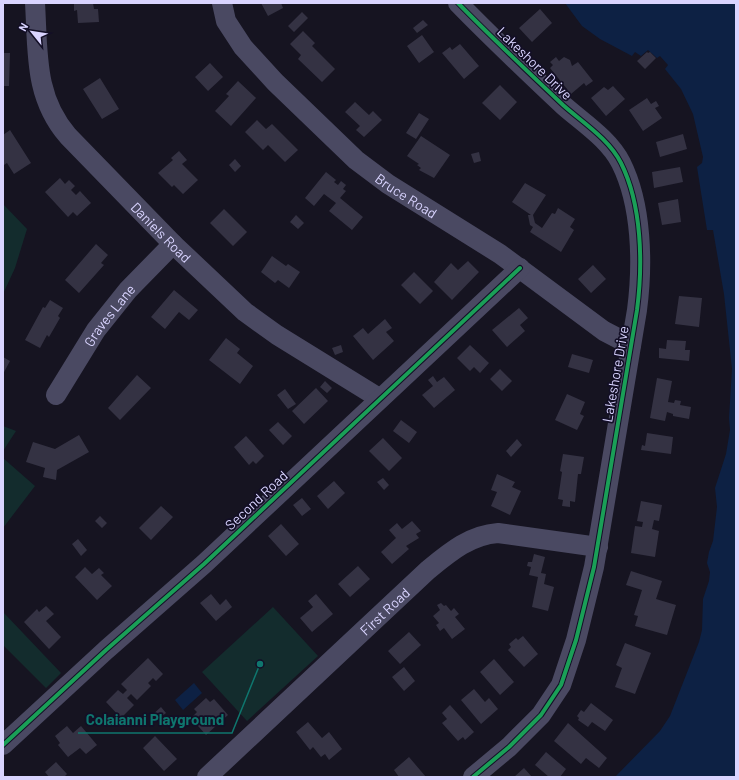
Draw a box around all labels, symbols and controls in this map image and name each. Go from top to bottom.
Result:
north arrow [12,12,52,52]
text: N [15,20,30,33]
street label: Lakeshore Drive [494,23,576,103]
street label: Bruce Road [372,169,440,221]
street label: Daniels Road [128,198,195,265]
street label: Graves Lane [80,280,138,349]
street label: Lakeshore Drive [598,325,632,423]
street label: Second Road [221,467,291,533]
street label: First Road [356,583,413,638]
callout: Colaianni Playground [78,706,232,733]
text: Colaianni Playground [86,710,224,728]

